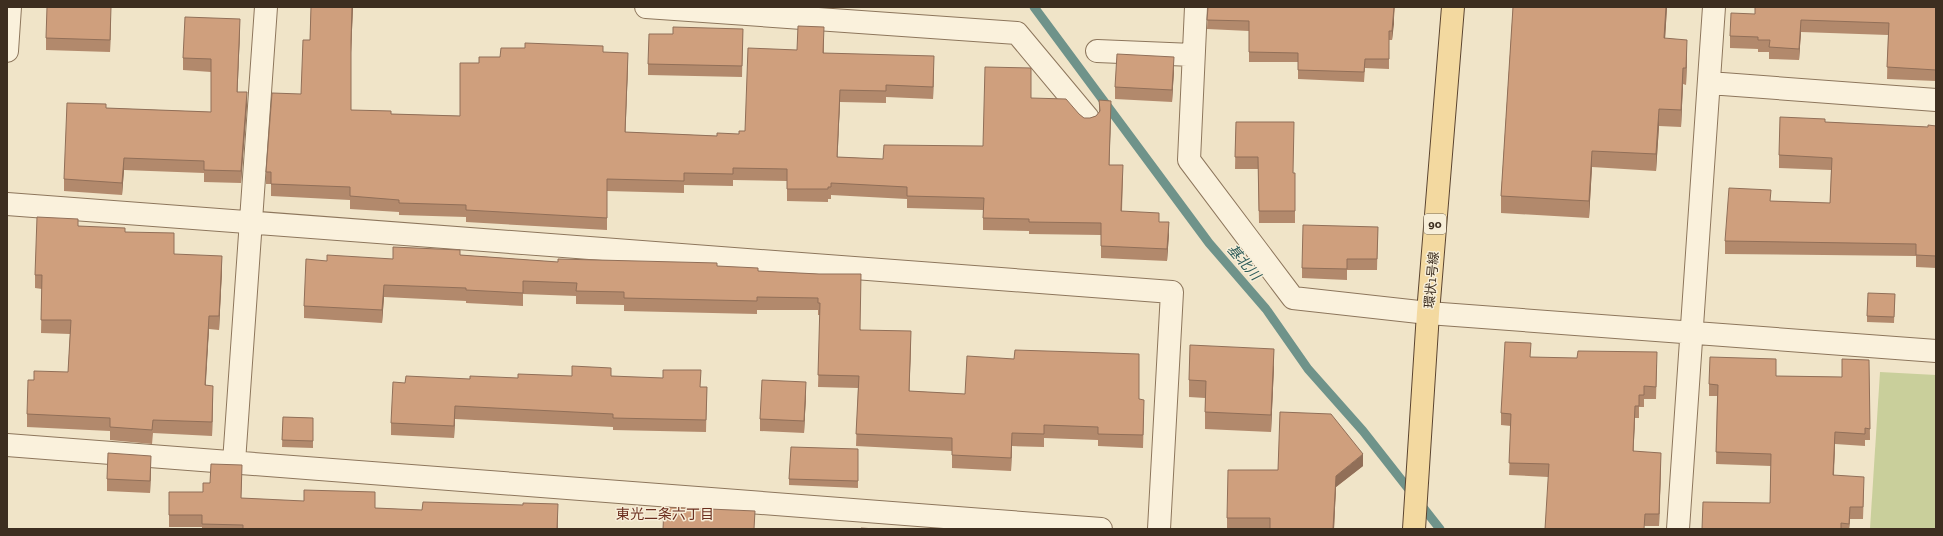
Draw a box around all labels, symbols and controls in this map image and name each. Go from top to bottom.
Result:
road number: 90 [1424,214,1446,234]
water label: 基北川 [1223,241,1265,285]
street label: 環状1号線 [1422,251,1441,309]
district label: 東光二条六丁目 [616,506,714,523]

